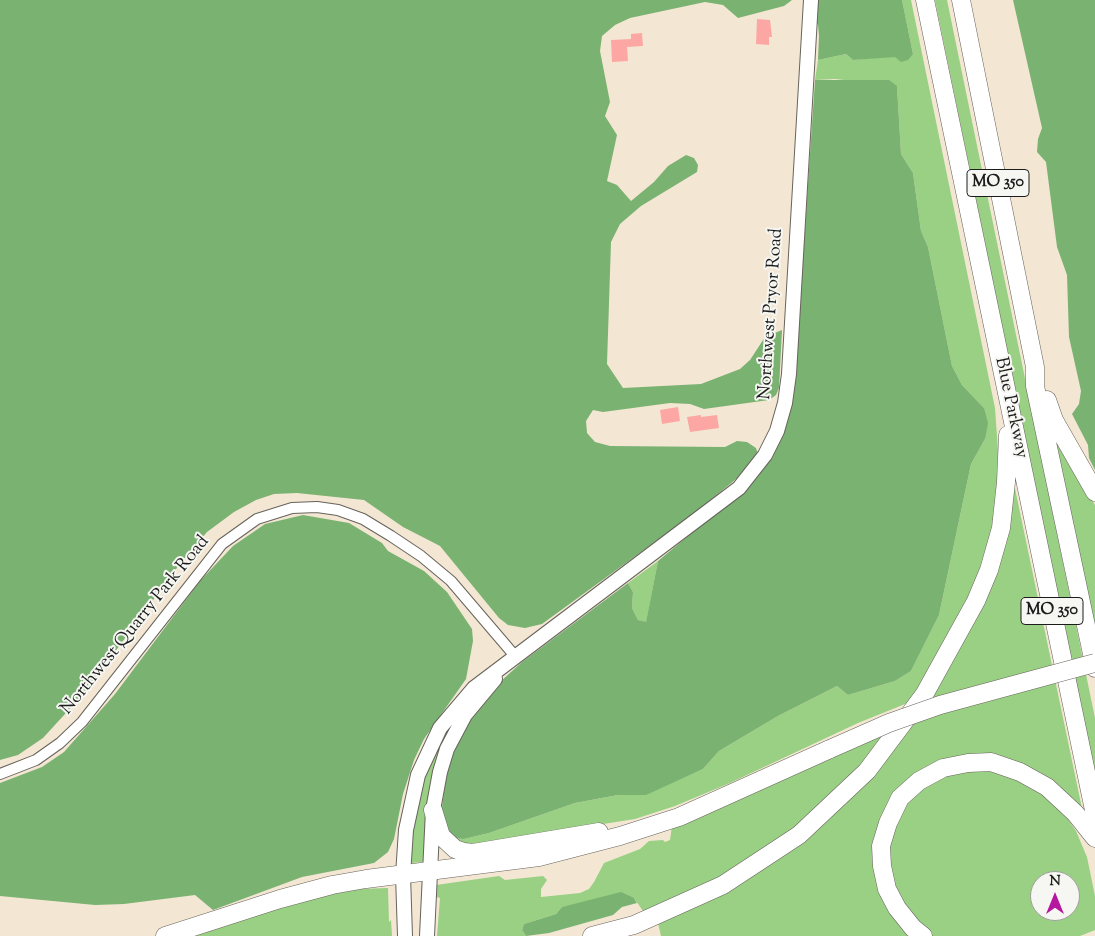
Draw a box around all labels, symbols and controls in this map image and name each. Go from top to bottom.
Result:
road number: MO 350 [967,170,1029,197]
street label: Northwest Pryor Road [755,228,789,400]
street label: Blue Parkway [989,355,1031,461]
street label: Northwest Quarry Park Road [57,532,215,720]
road number: MO 350 [1021,598,1083,624]
north arrow [1030,871,1080,921]
text: N [1049,872,1061,892]

